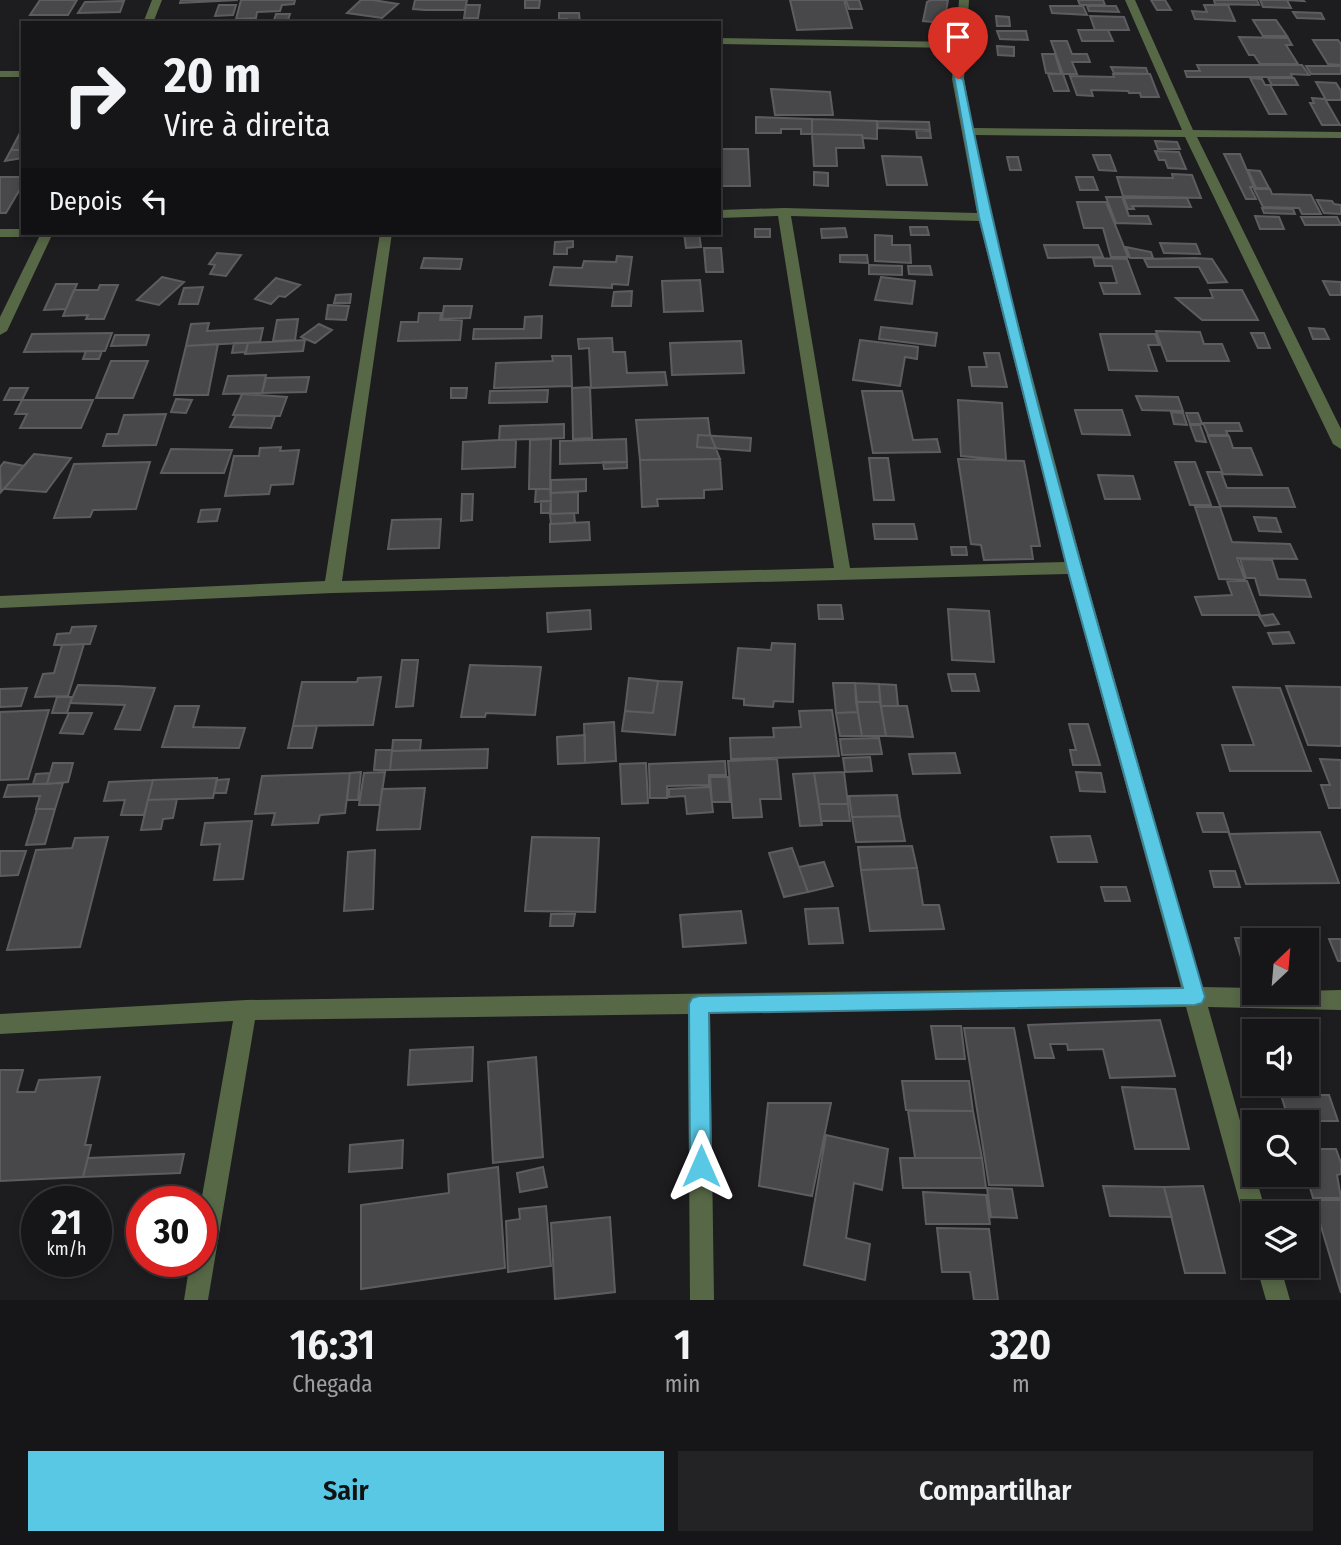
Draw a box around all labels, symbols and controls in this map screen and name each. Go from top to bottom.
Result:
pin [928,7,988,79]
icon: arrive [939,18,977,56]
text: 20 m [164,46,261,105]
icon: right [49,49,140,140]
text: Vire à direita [164,106,330,144]
icon: left [136,182,174,220]
text: Depois [49,186,122,217]
north arrow [1242,928,1320,1004]
map controls [1242,928,1319,1278]
button: sound [1242,1019,1319,1096]
button: search [1242,1110,1319,1187]
position arrow [664,1129,738,1203]
speed limit sign: 30 [126,1186,217,1277]
text: 21 [51,1201,82,1243]
button: layers [1242,1201,1319,1278]
text: km/h [46,1238,87,1260]
text: 16:31 [290,1320,375,1370]
text: 1 [674,1320,691,1370]
text: 320 [990,1320,1051,1370]
text: Chegada [292,1370,373,1398]
text: min [665,1370,700,1398]
text: m [1012,1370,1030,1398]
button: Sair [28,1451,664,1531]
button: Compartilhar [678,1451,1313,1531]

